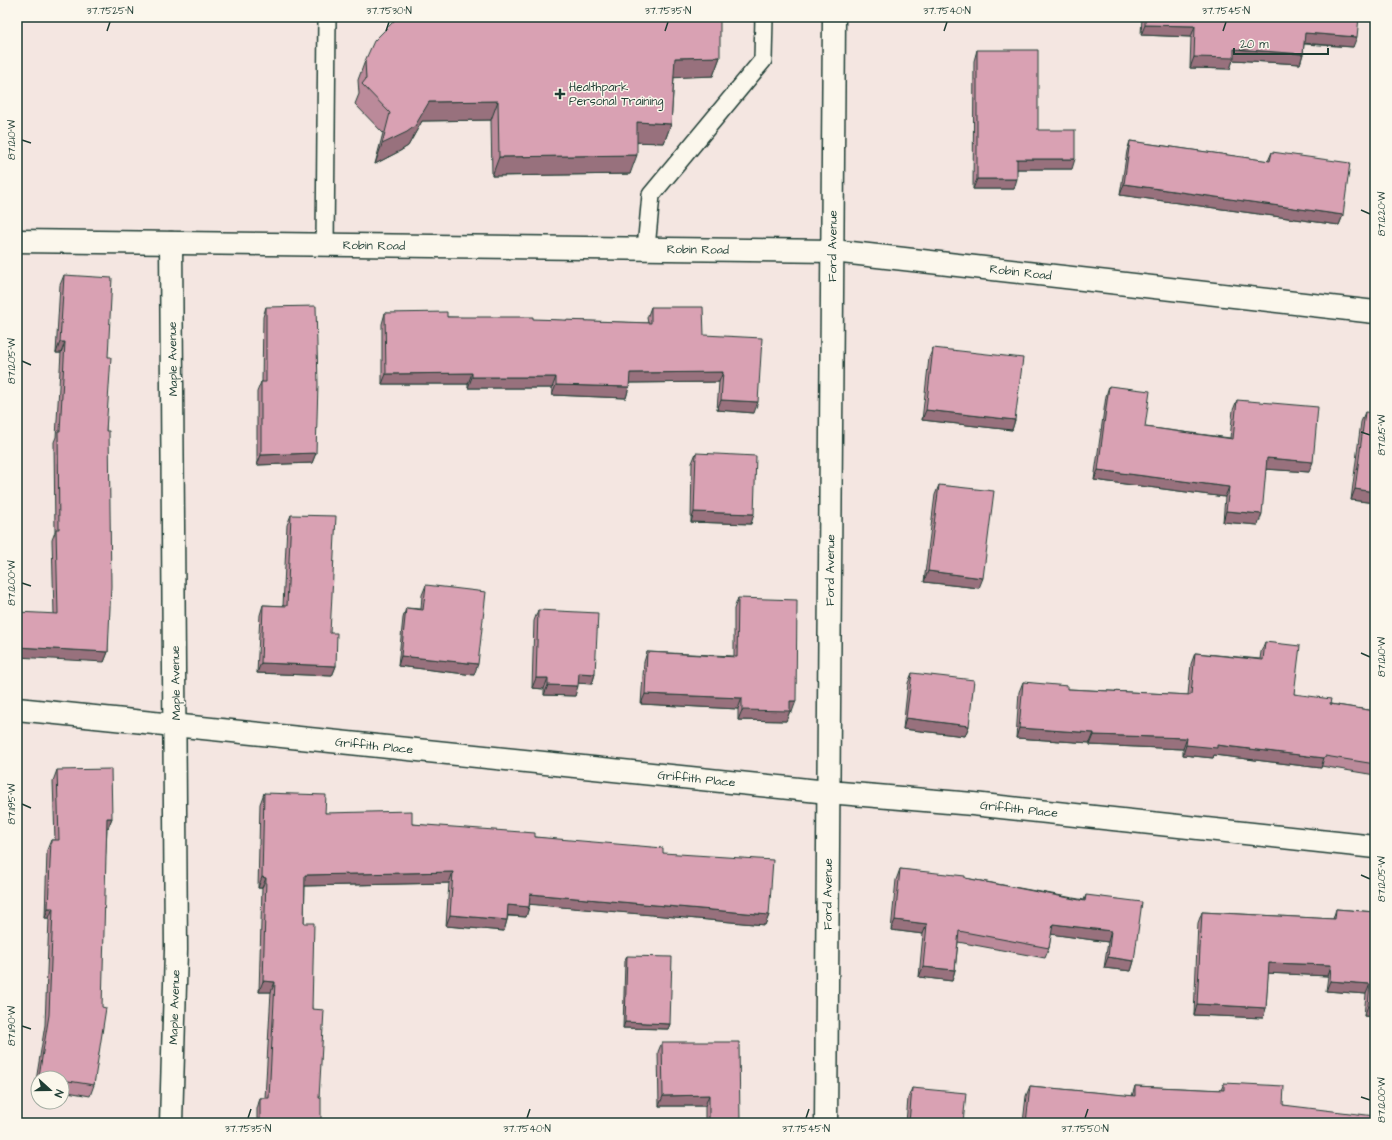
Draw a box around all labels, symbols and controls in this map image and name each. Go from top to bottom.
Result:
text: 37.7525°N [86,4,134,18]
text: 37.7530°N [366,4,412,18]
text: 37.7535°N [645,4,691,18]
text: 37.7540°N [923,4,971,18]
text: 37.7545°N [1202,4,1250,18]
scale bar [1234,30,1328,56]
text: 20 m [1240,36,1269,53]
place label: Healthpark Personal Training [569,79,663,111]
marker: Healthpark Personal Training [554,88,566,100]
text: 87.1210°W [5,119,19,160]
text: 87.1220°W [1375,191,1389,236]
street label: Ford Avenue [824,210,841,282]
street label: Robin Road [343,236,405,254]
street label: Robin Road [667,240,729,258]
street label: Robin Road [989,260,1053,284]
street label: Maple Avenue [164,321,182,397]
text: 87.1205°W [5,337,19,384]
text: 87.1215°W [1375,414,1389,456]
street label: Ford Avenue [821,534,839,606]
text: 87.1200°W [5,560,19,606]
text: 87.1210°W [1375,636,1389,677]
street label: Maple Avenue [167,645,185,721]
street label: Griffith Place [334,733,414,758]
street label: Griffith Place [657,766,737,791]
text: 87.1195°W [5,783,19,824]
street label: Griffith Place [979,796,1059,822]
text: 87.1205°W [1375,855,1389,902]
street label: Ford Avenue [819,858,836,930]
street label: Maple Avenue [165,969,184,1045]
text: 87.1190°W [5,1005,19,1046]
north arrow [30,1070,70,1110]
text: 87.1200°W [1375,1077,1389,1123]
text: N [51,1087,67,1099]
text: 37.7535°N [225,1122,271,1136]
text: 37.7540°N [503,1122,551,1136]
text: 37.7545°N [782,1122,830,1136]
text: 37.7550°N [1061,1122,1109,1136]

